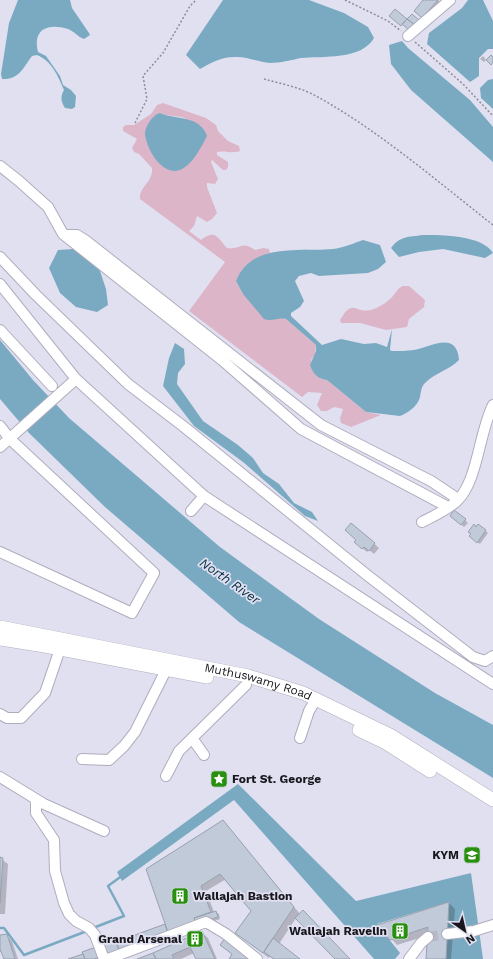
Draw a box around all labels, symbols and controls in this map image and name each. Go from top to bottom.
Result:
water label: North River [197,555,264,608]
street label: Muthuswamy Road [203,661,314,703]
place icon: Fort St. George [209,769,229,789]
place label: Fort St. George [232,772,321,786]
school or university icon: KYM [462,845,482,865]
place label: KYM [432,848,459,862]
building icon: Wallajah Bastion [170,886,190,906]
place label: Wallajah Bastion [193,889,293,903]
north arrow [445,911,485,951]
building icon: Wallajah Ravelin [390,921,410,941]
place label: Wallajah Ravelin [289,924,387,938]
building icon: Grand Arsenal [185,929,205,949]
text: N [463,931,477,947]
place label: Grand Arsenal [98,932,182,946]

